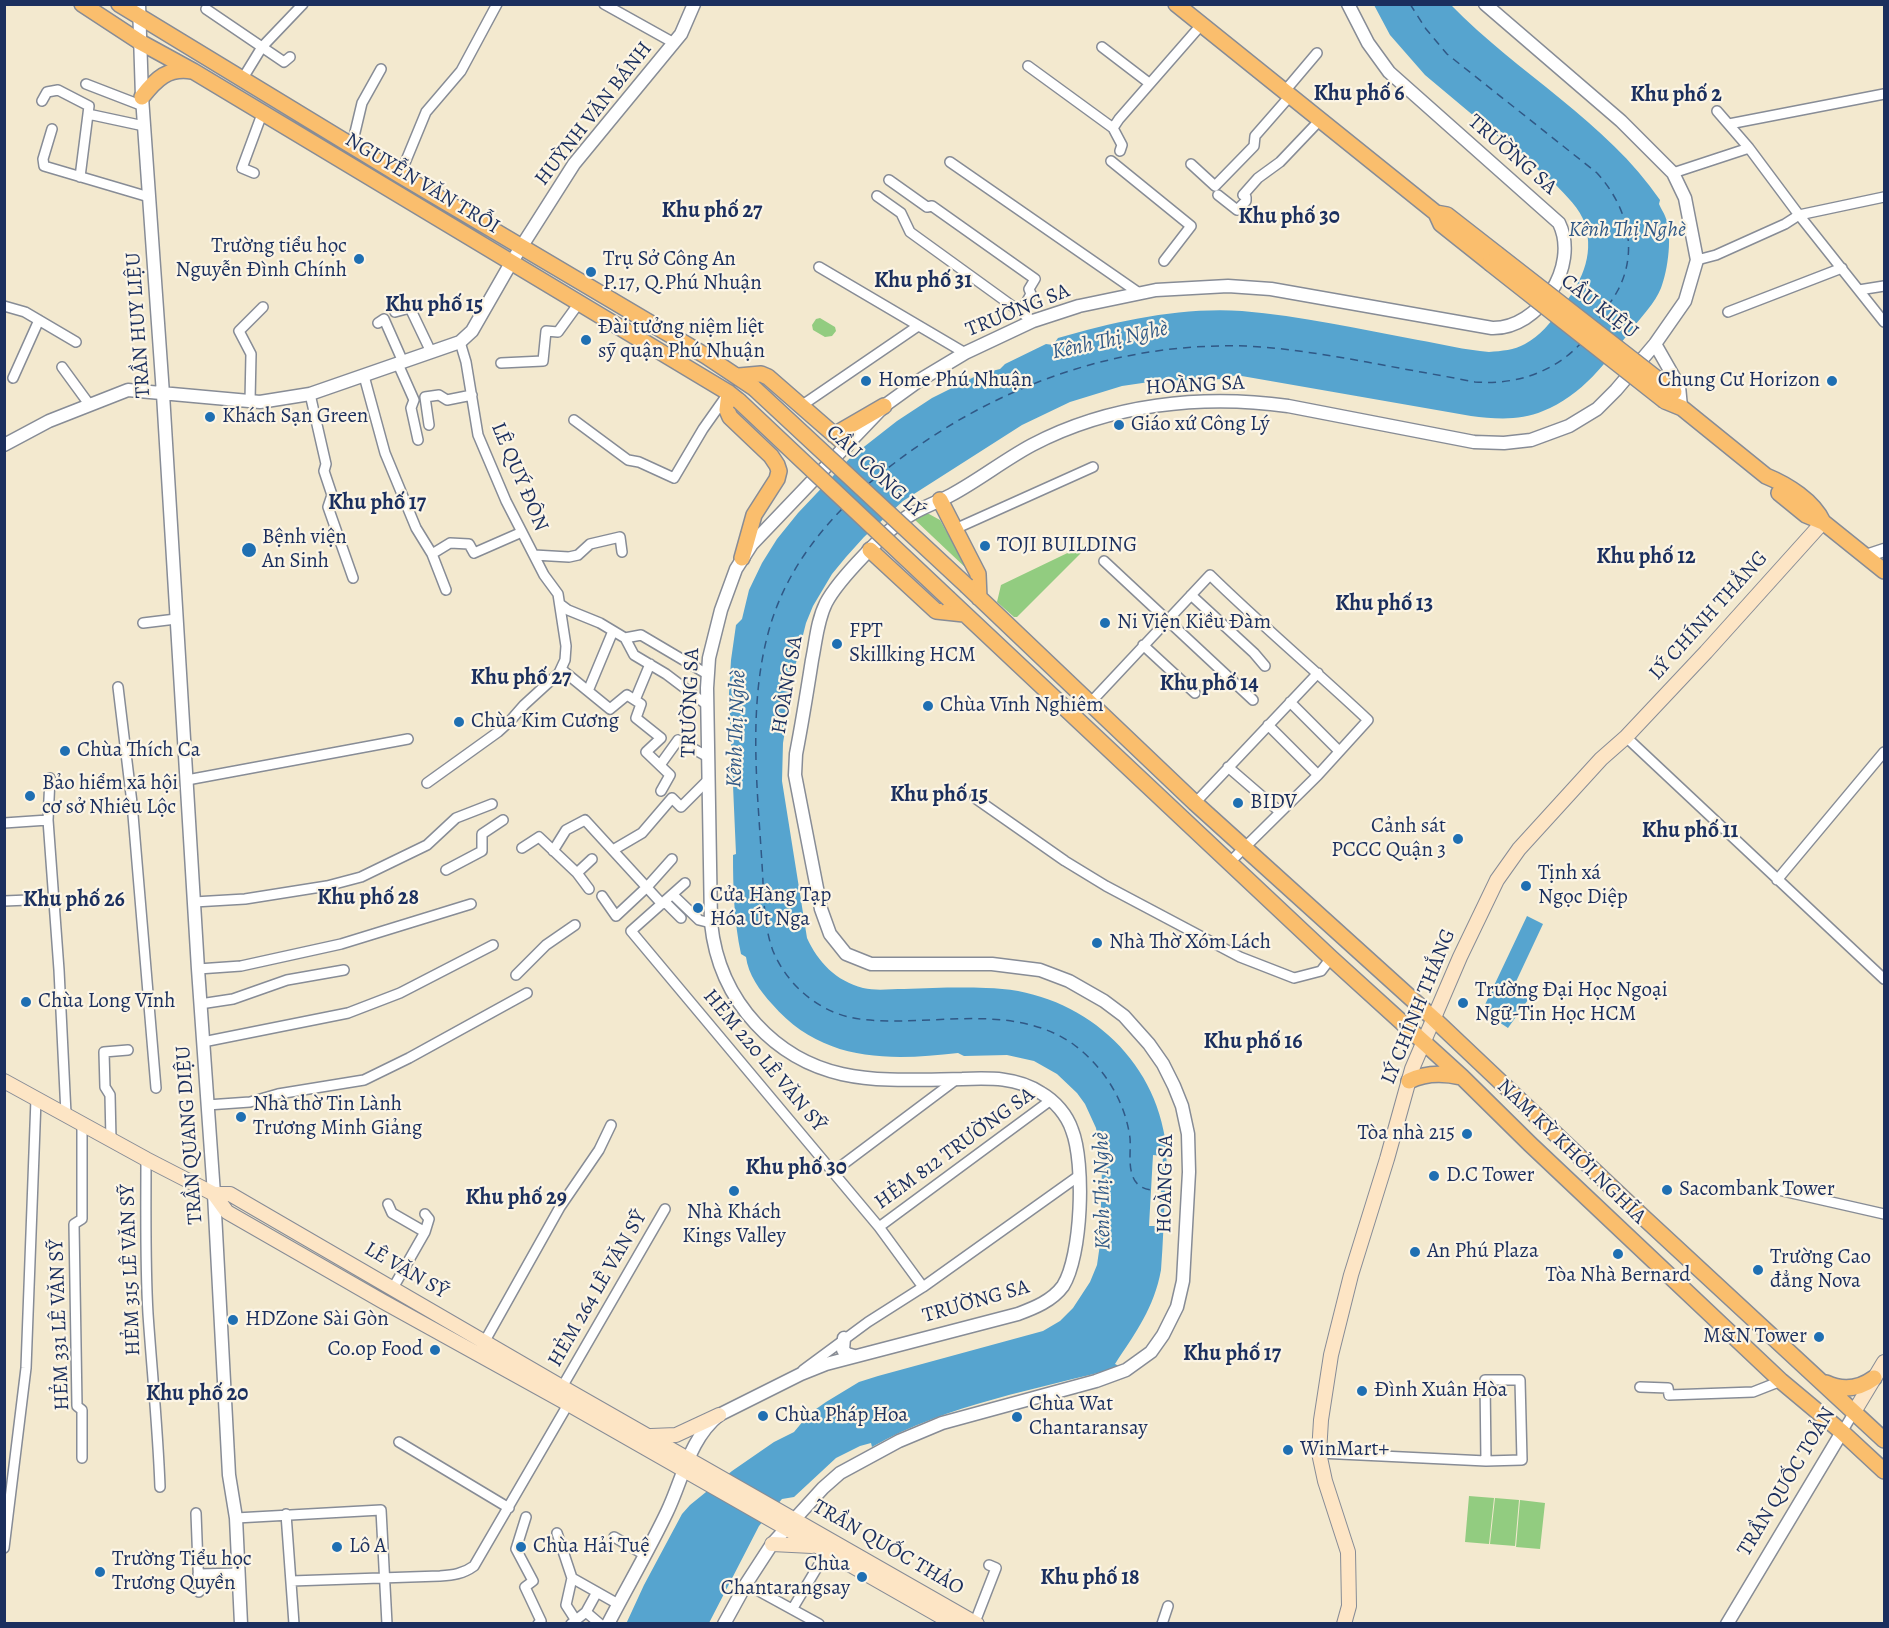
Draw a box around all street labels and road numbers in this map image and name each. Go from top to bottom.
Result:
street label: HUỲNH VĂN BÁNH [530,37,658,191]
street label: TRƯỜNG SA [1462,109,1562,201]
street label: NGUYỄN VĂN TRỖI [340,128,504,240]
street label: TRẦN HUY LIỆU [121,251,157,399]
street label: CẦU KIỆU [1555,269,1643,345]
street label: TRƯỜNG SA [962,279,1074,343]
street label: HOÀNG SA [1145,371,1245,401]
street label: LÊ QUÝ ÐÔN [485,419,553,535]
street label: CẦU CÔNG LÝ [821,420,929,524]
street label: LÝ CHÍNH THẮNG [1644,546,1774,686]
street label: HOÀNG SA [767,634,809,736]
street label: TRƯỜNG SA [676,648,706,758]
street label: LÝ CHÍNH THẮNG [1376,926,1462,1088]
street label: HẺM 220 LÊ VĂN SỸ [697,985,831,1137]
street label: TRẦN QUANG DIỆU [171,1045,209,1225]
street label: NAM KỲ KHỞI NGHĨA [1491,1074,1651,1230]
street label: HẺM 812 TRƯỜNG SA [870,1083,1040,1215]
street label: HOÀNG SA [1153,1134,1179,1234]
street label: HẺM 315 LÊ VĂN SỸ [115,1184,147,1356]
street label: HẺM 264 LÊ VĂN SỸ [543,1206,653,1372]
street label: LÊ VĂN SỸ [360,1237,452,1305]
street label: HẺM 331 LÊ VĂN SỸ [44,1239,76,1411]
street label: TRƯỜNG SA [920,1275,1032,1329]
street label: TRẦN QUỐC TOẢN [1733,1403,1841,1561]
street label: TRẦN QUỐC THẢO [808,1495,968,1601]

